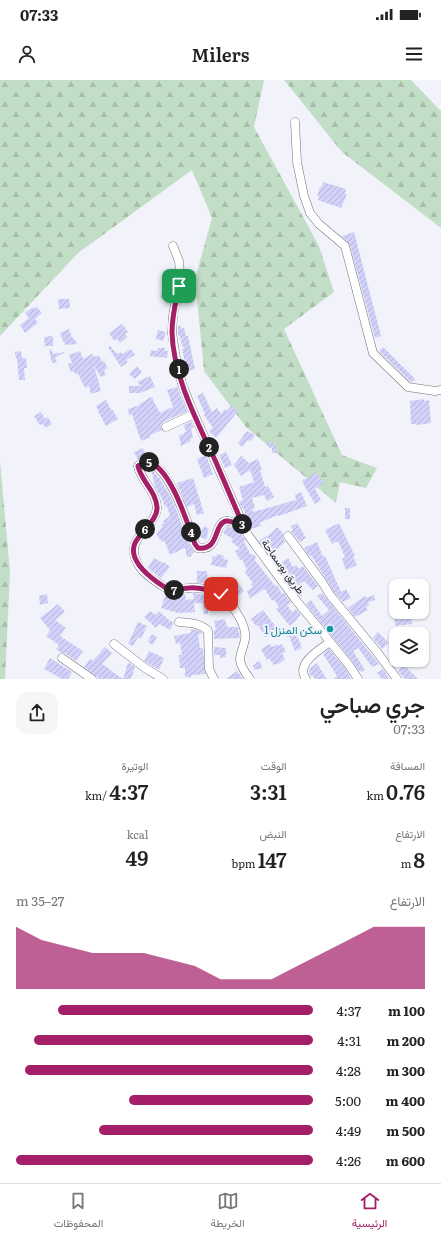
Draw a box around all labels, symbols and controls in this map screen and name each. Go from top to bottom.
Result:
text: 07:33 [20,3,58,26]
text: Milers [192,41,249,68]
icon: person [16,43,38,65]
icon: menu [403,43,425,65]
pin [162,269,196,303]
icon: arrive [168,275,190,297]
pin: 1 [169,359,189,379]
text: 1 [177,361,181,377]
pin: 2 [199,437,219,457]
text: 2 [206,439,212,455]
pin: 5 [139,452,159,472]
text: 5 [146,454,152,470]
pin: 3 [232,514,252,534]
text: 3 [239,516,245,532]
pin: 6 [135,519,155,539]
text: 6 [142,521,148,537]
pin: 4 [181,522,201,542]
text: 4 [188,524,194,540]
street label: طريق بوسماحة [259,535,309,597]
pin [204,577,238,611]
map controls [389,579,429,667]
button: locate [389,579,429,619]
pin: 7 [164,580,184,600]
text: 7 [171,582,177,598]
icon: check [210,583,232,605]
place label: سكن المنزل 1 [264,621,322,637]
marker: سكن المنزل 1 [325,624,335,634]
button: layers [389,627,429,667]
text: جري صباحي [320,687,425,720]
button: share [16,692,58,734]
text: 07:33 [393,719,425,738]
text: الوتيرة [121,757,148,773]
text: الوقت [261,757,287,773]
text: المسافة [390,757,425,773]
text: 4:37 [109,776,148,806]
text: 3:31 [250,776,287,806]
text: 0.76 [386,776,425,806]
text: /km [85,787,109,803]
text: km [366,787,386,803]
text: النبض [259,825,287,841]
text: الارتفاع [395,825,425,841]
text: kcal [127,826,148,842]
text: 49 [126,842,148,872]
text: 147 [258,844,287,874]
text: 8 [414,844,425,874]
text: bpm [232,855,258,871]
text: m [401,855,414,871]
text: 27–35 m [16,891,64,910]
text: الارتفاع [390,891,425,910]
text: 4:37 [336,1001,361,1020]
text: 100 m [388,1001,425,1020]
text: 4:31 [337,1031,361,1050]
text: 200 m [386,1031,425,1050]
text: 4:28 [336,1061,361,1080]
text: 300 m [386,1061,425,1080]
text: 5:00 [335,1091,361,1110]
text: 400 m [386,1091,425,1110]
text: 4:49 [336,1121,361,1140]
text: 500 m [386,1121,425,1140]
text: 4:26 [336,1151,361,1170]
text: 600 m [386,1151,425,1170]
tab: المحفوظات [54,1190,103,1233]
tab: الخريطة [210,1190,245,1233]
tab: الرئيسية [352,1190,387,1233]

